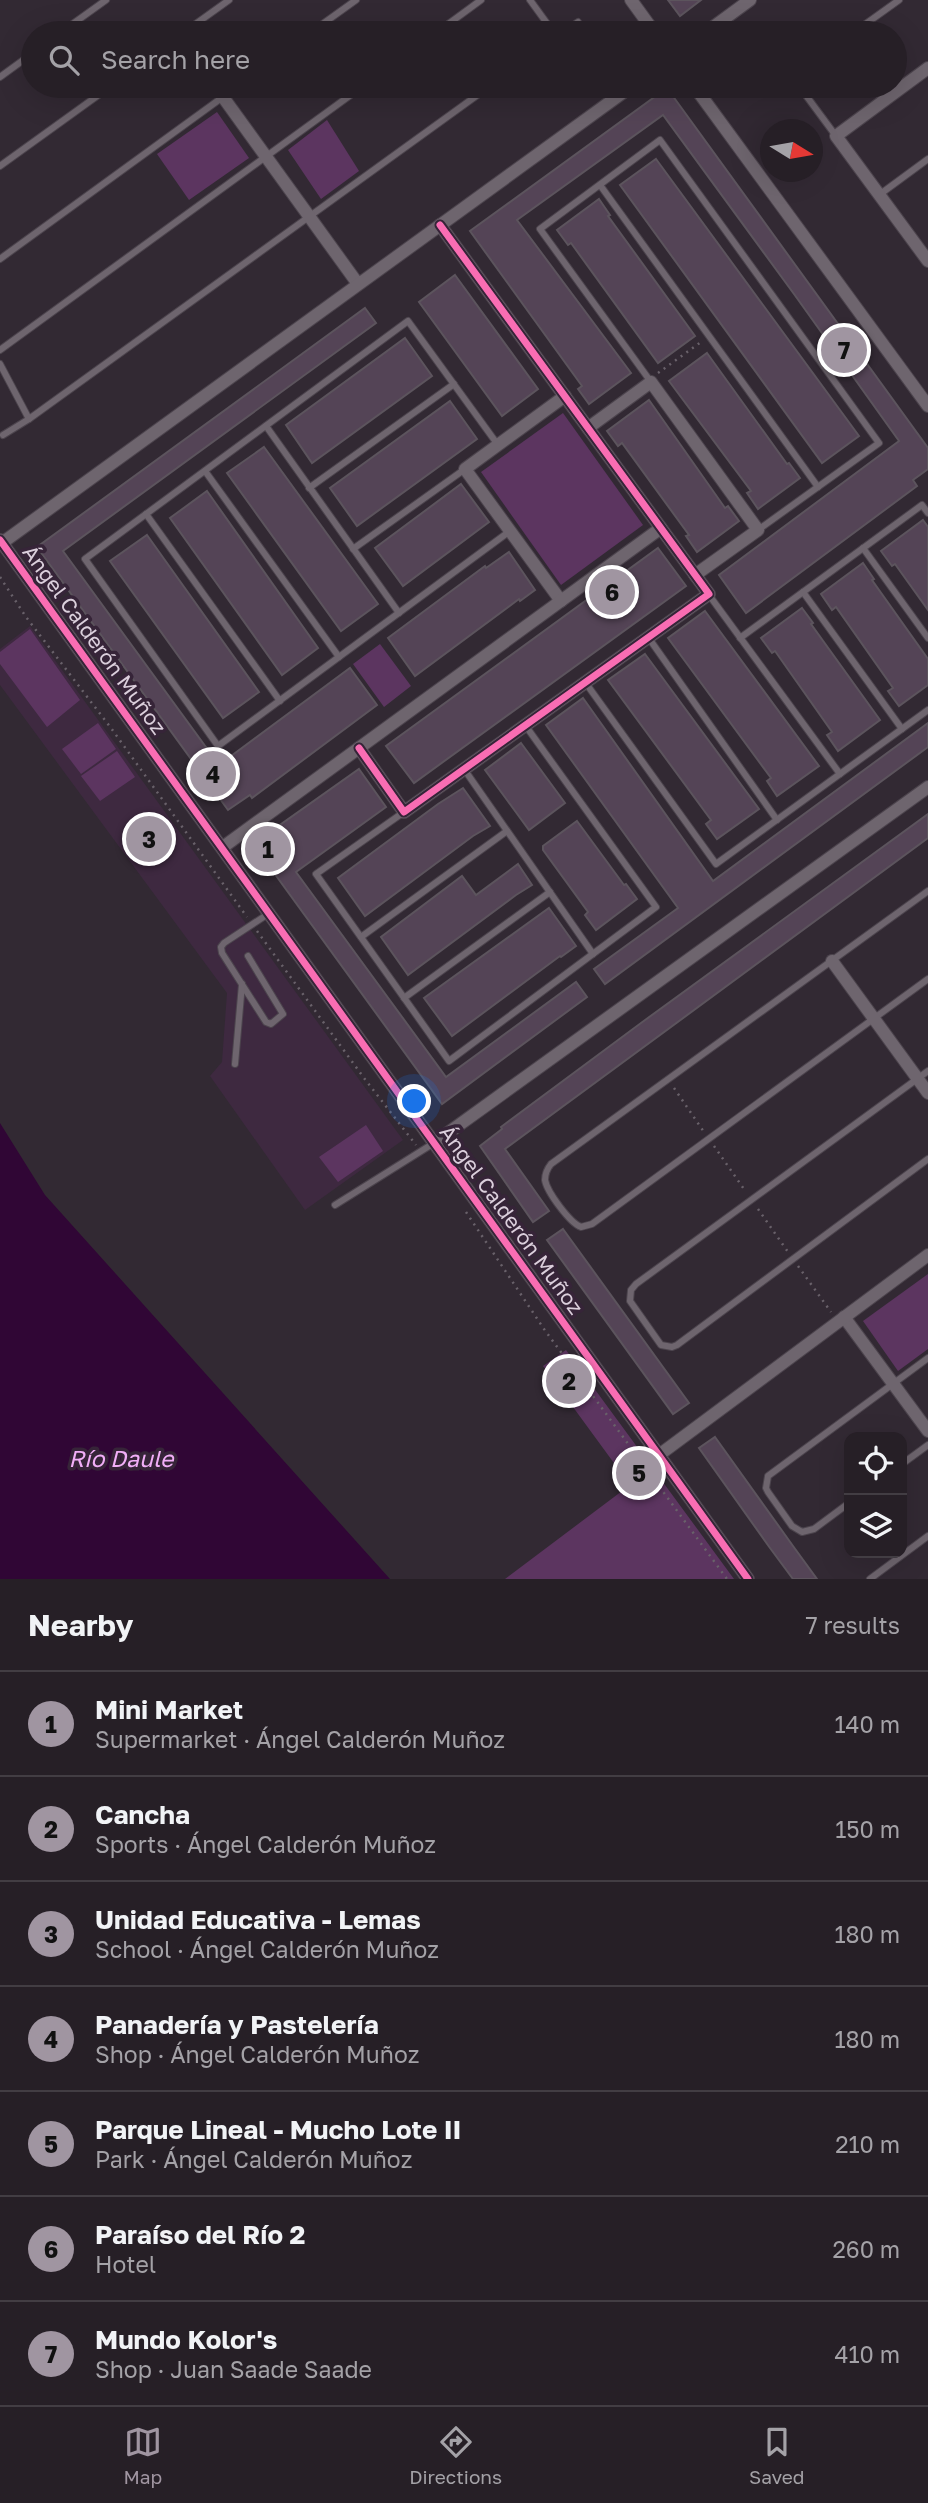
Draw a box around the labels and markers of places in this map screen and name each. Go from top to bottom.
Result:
pin: 7 [821,324,867,376]
pin: 6 [589,566,635,618]
pin: 4 [190,748,236,800]
pin: 3 [126,813,172,865]
pin: 1 [245,823,291,875]
pin: 2 [546,1355,592,1407]
pin: 5 [616,1447,662,1499]

